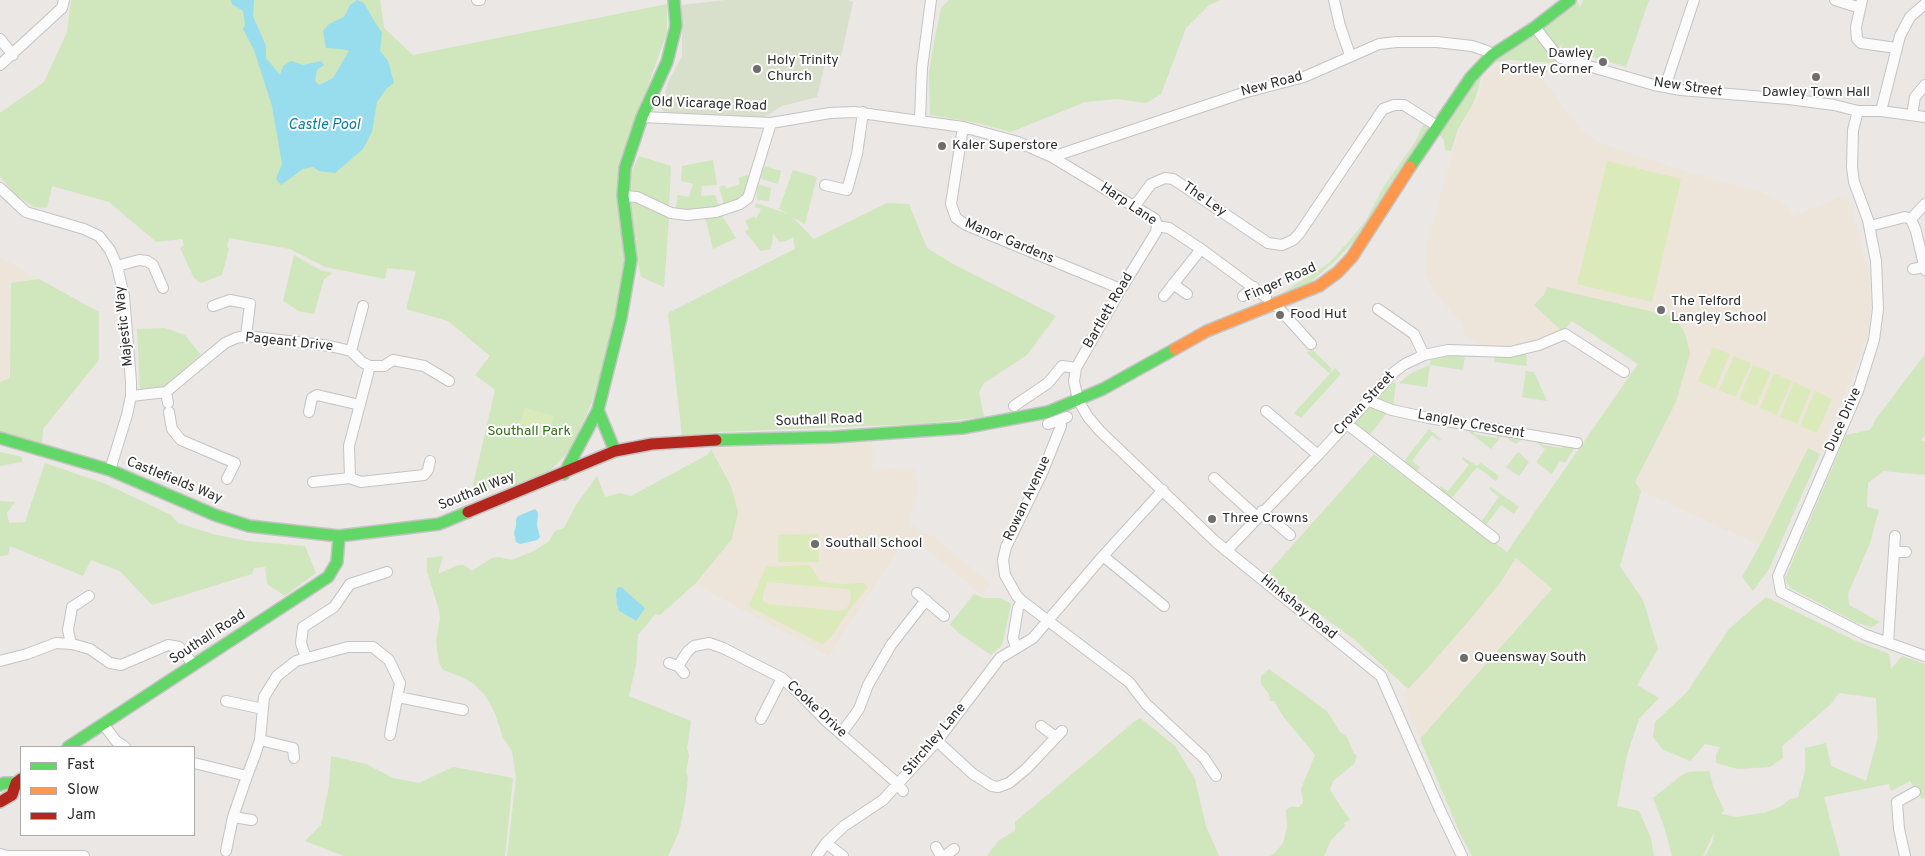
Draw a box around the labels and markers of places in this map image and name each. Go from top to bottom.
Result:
place label: Dawley Portley Corner [1501,46,1593,78]
place label: Holy Trinity Church [767,53,839,85]
marker: Dawley Portley Corner [1597,56,1609,68]
marker: Holy Trinity Church [751,63,763,75]
marker: Dawley Town Hall [1810,71,1822,83]
place label: Dawley Town Hall [1762,85,1870,101]
place label: Kaler Superstore [952,138,1058,154]
marker: Kaler Superstore [936,140,948,152]
place label: The Telford Langley School [1671,294,1767,326]
marker: The Telford Langley School [1655,304,1667,316]
place label: Food Hut [1290,307,1347,323]
marker: Food Hut [1274,309,1286,321]
place label: Three Crowns [1222,511,1308,527]
marker: Three Crowns [1206,513,1218,525]
place label: Southall School [825,536,923,552]
marker: Southall School [809,538,821,550]
place label: Queensway South [1474,650,1586,666]
marker: Queensway South [1458,652,1470,664]

